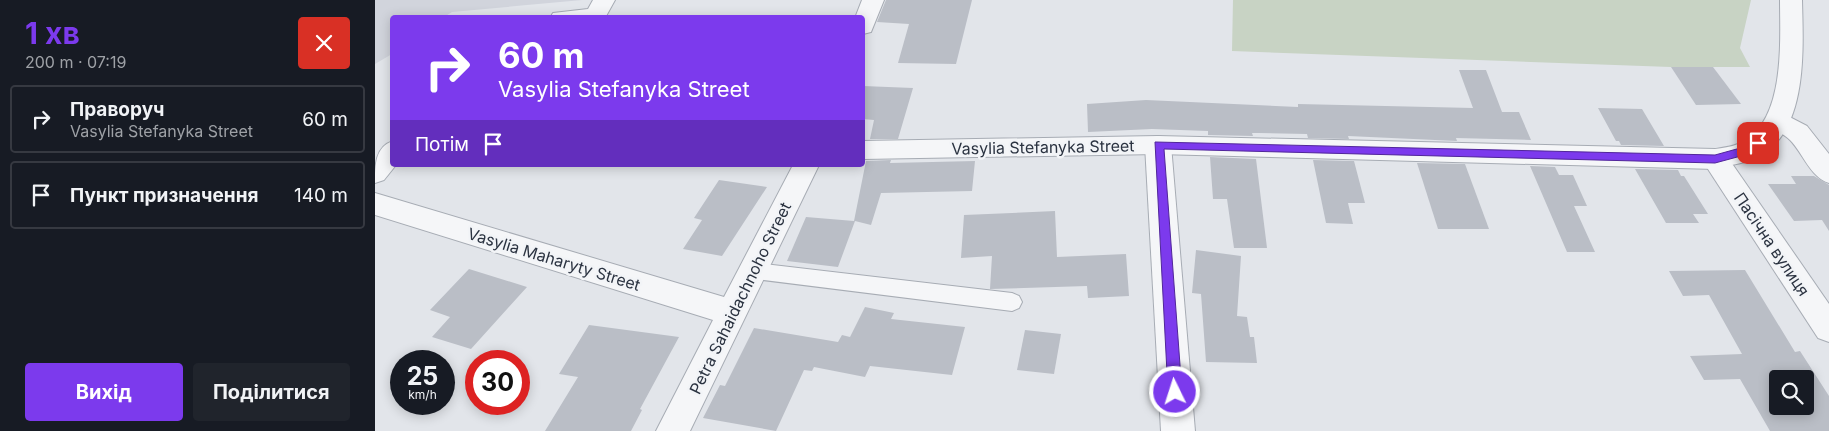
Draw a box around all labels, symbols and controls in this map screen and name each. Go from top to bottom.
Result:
text: 1 хв [25,15,80,51]
button: close [298,17,350,69]
text: 60 m [498,34,585,76]
icon: right [415,35,480,100]
text: 200 m · 07:19 [25,52,126,72]
text: Vasylia Stefanyka Street [498,76,750,102]
text: Праворуч [70,98,164,121]
icon: right [27,105,55,133]
text: 60 m [302,108,348,131]
text: Vasylia Stefanyka Street [70,121,253,141]
pin [1737,122,1779,164]
icon: arrive [1744,129,1772,157]
icon: arrive [479,130,507,158]
text: Потім [415,133,469,156]
street label: Vasylia Stefanyka Street [951,135,1135,159]
icon: arrive [27,181,55,209]
text: Пункт призначення [70,184,258,207]
text: 140 m [294,184,348,207]
street label: Пасічна вулиця [1730,188,1814,300]
street label: Petra Sahaidachnoho Street [685,199,795,397]
street label: Vasylia Maharyty Street [465,223,643,295]
speed limit sign: 30 [465,350,530,415]
text: 25 [407,361,438,391]
button: Вихід [25,363,183,421]
button: Поділитися [193,363,350,421]
position arrow [1148,365,1200,417]
map controls [1769,370,1814,415]
button: search [1769,370,1814,415]
text: km/h [408,387,437,402]

